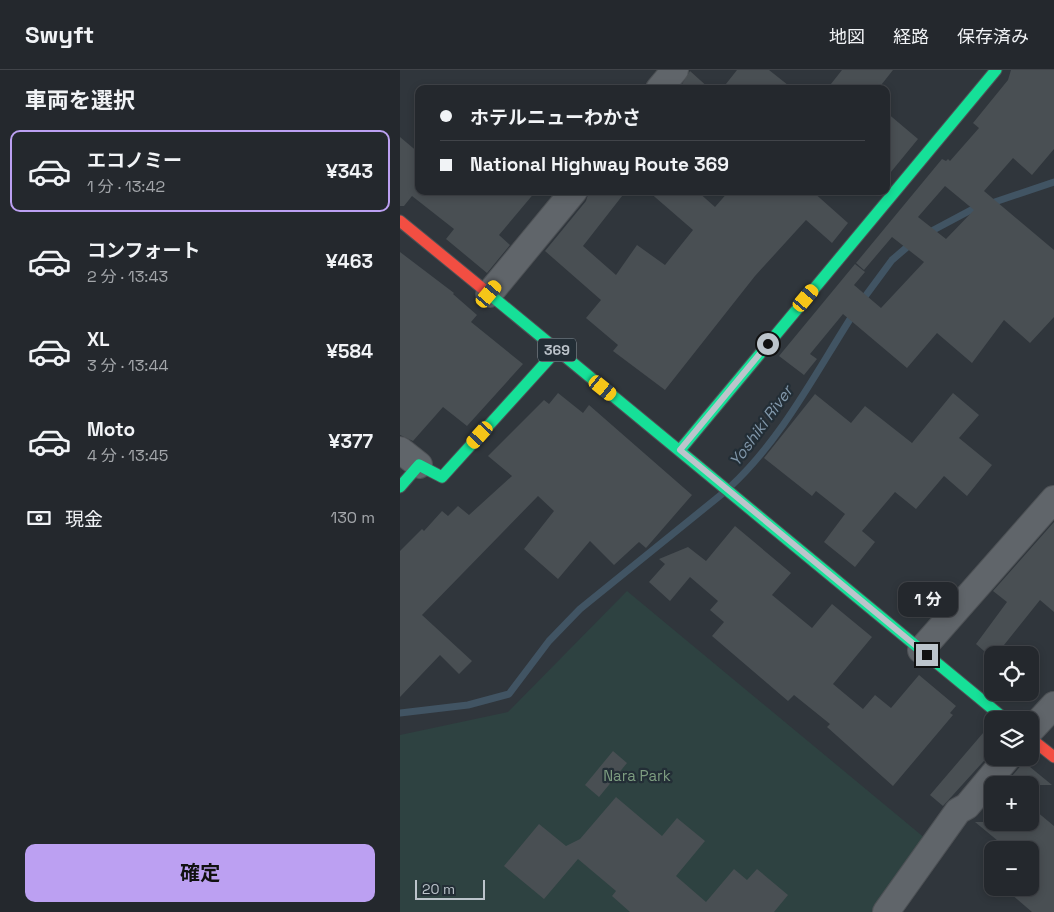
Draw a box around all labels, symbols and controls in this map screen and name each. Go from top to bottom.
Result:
text: Swyft [25,19,94,50]
text: 地図 [829,25,865,48]
text: 経路 [893,25,929,48]
text: 保存済み [957,25,1029,48]
text: 車両を選択 [25,86,135,114]
text: ホテルニューわかさ [470,105,641,130]
text: エコノミー [87,148,182,173]
icon: car [27,149,72,194]
text: National Highway Route 369 [470,152,729,177]
text: ¥343 [326,159,373,184]
text: 1 分 · 13:42 [87,176,165,197]
text: コンフォート [87,238,200,263]
icon: car [27,239,72,284]
text: ¥463 [326,249,373,274]
text: 2 分 · 13:43 [87,266,168,287]
car [473,278,504,310]
car [790,282,821,314]
text: XL [87,327,110,352]
icon: car [27,329,72,374]
route start [757,333,779,355]
road number: 369 [538,338,576,362]
text: ¥584 [326,339,373,364]
text: 3 分 · 13:44 [87,355,168,376]
car [586,373,619,403]
water label: Yoshiki River [725,380,799,471]
text: Moto [87,417,135,442]
icon: car [27,419,72,464]
car [464,419,495,451]
text: ¥377 [329,429,373,454]
text: 4 分 · 13:45 [87,445,168,466]
icon: cash [25,504,53,532]
text: 現金 [65,507,103,532]
text: 130 m [331,507,375,528]
callout: 1 分 [897,582,957,618]
text: 1 分 [914,589,942,610]
route end [916,644,938,666]
map controls [984,646,1039,896]
button: locate [984,646,1039,701]
button: layers [984,711,1039,766]
park label: Nara Park [603,766,671,785]
button: + [984,776,1039,831]
button: − [984,841,1039,896]
button: 確定 [25,844,375,902]
scale bar [415,877,485,900]
text: 20 m [422,880,455,898]

